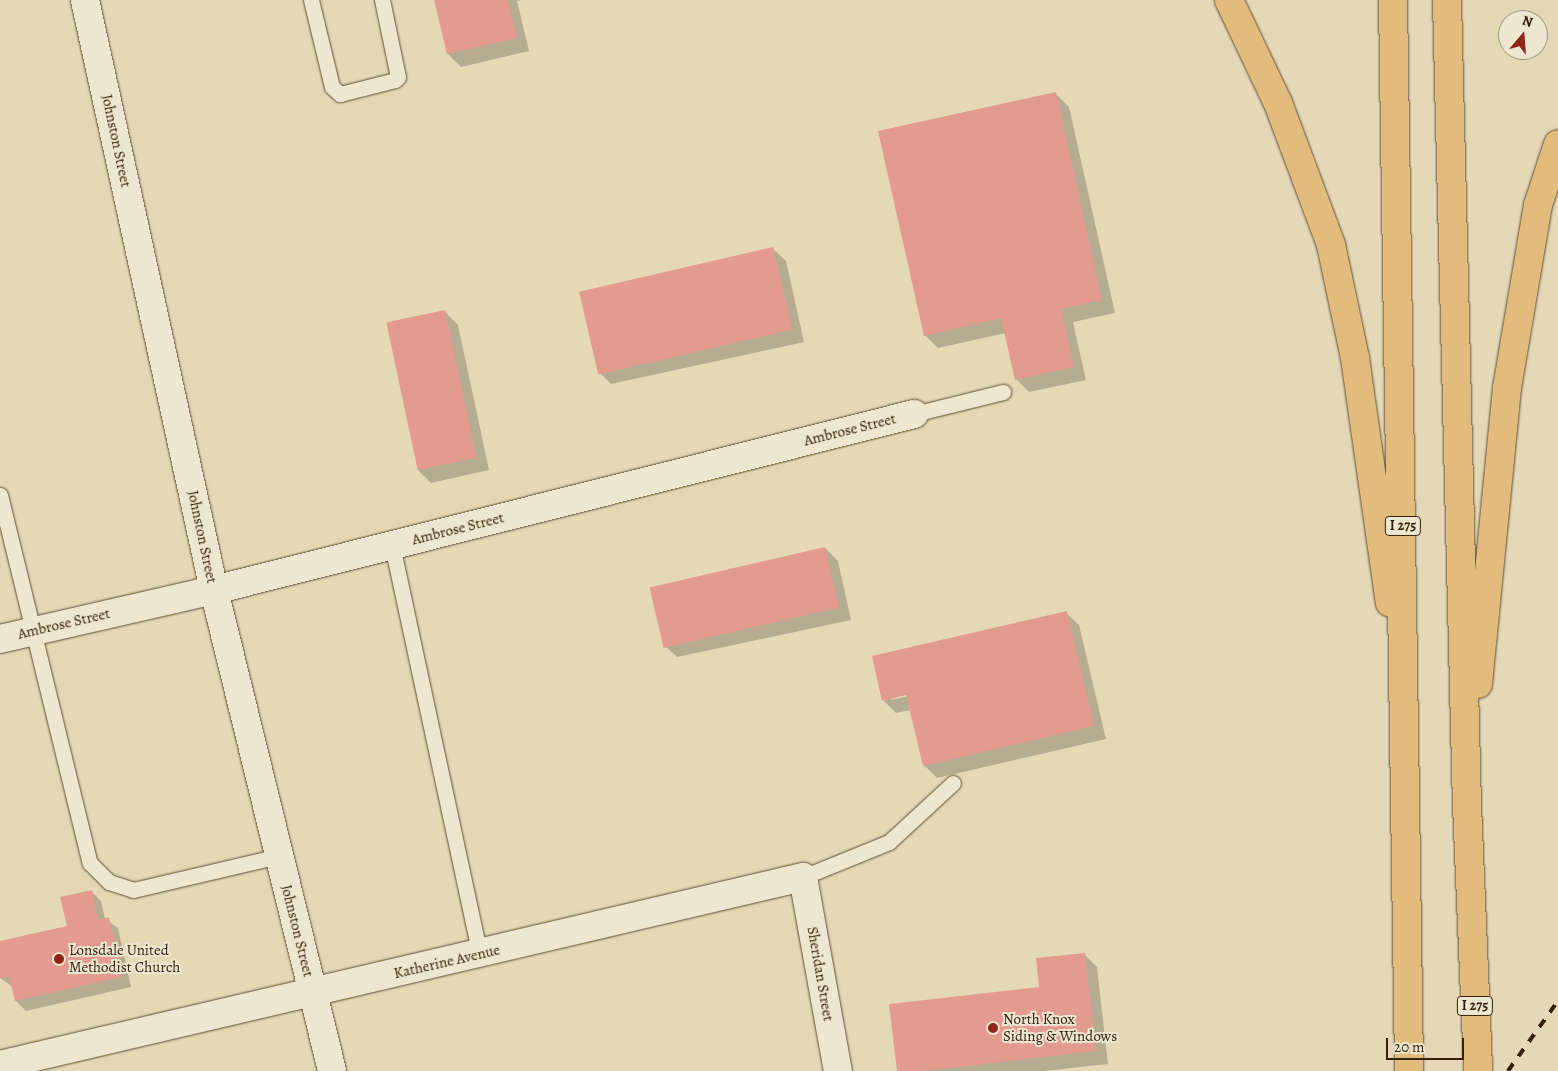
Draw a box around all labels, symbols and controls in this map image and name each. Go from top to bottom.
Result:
north arrow [1498,10,1548,60]
text: N [1520,11,1535,32]
street label: Johnston Street [97,93,135,189]
street label: Ambrose Street [802,410,898,450]
street label: Johnston Street [183,489,221,585]
street label: Ambrose Street [410,509,506,549]
road number: I 275 [1384,514,1422,538]
street label: Ambrose Street [16,605,112,643]
street label: Johnston Street [277,883,317,979]
street label: Sheridan Street [803,925,837,1023]
place label: Lonsdale United Methodist Church [69,941,180,976]
street label: Katherine Avenue [392,941,502,983]
marker: Lonsdale United Methodist Church [53,953,65,965]
road number: I 275 [1456,994,1494,1018]
place label: North Knox Siding & Windows [1003,1010,1117,1045]
marker: North Knox Siding & Windows [987,1022,999,1034]
scale bar [1388,1028,1466,1060]
text: 20 m [1394,1037,1425,1057]

